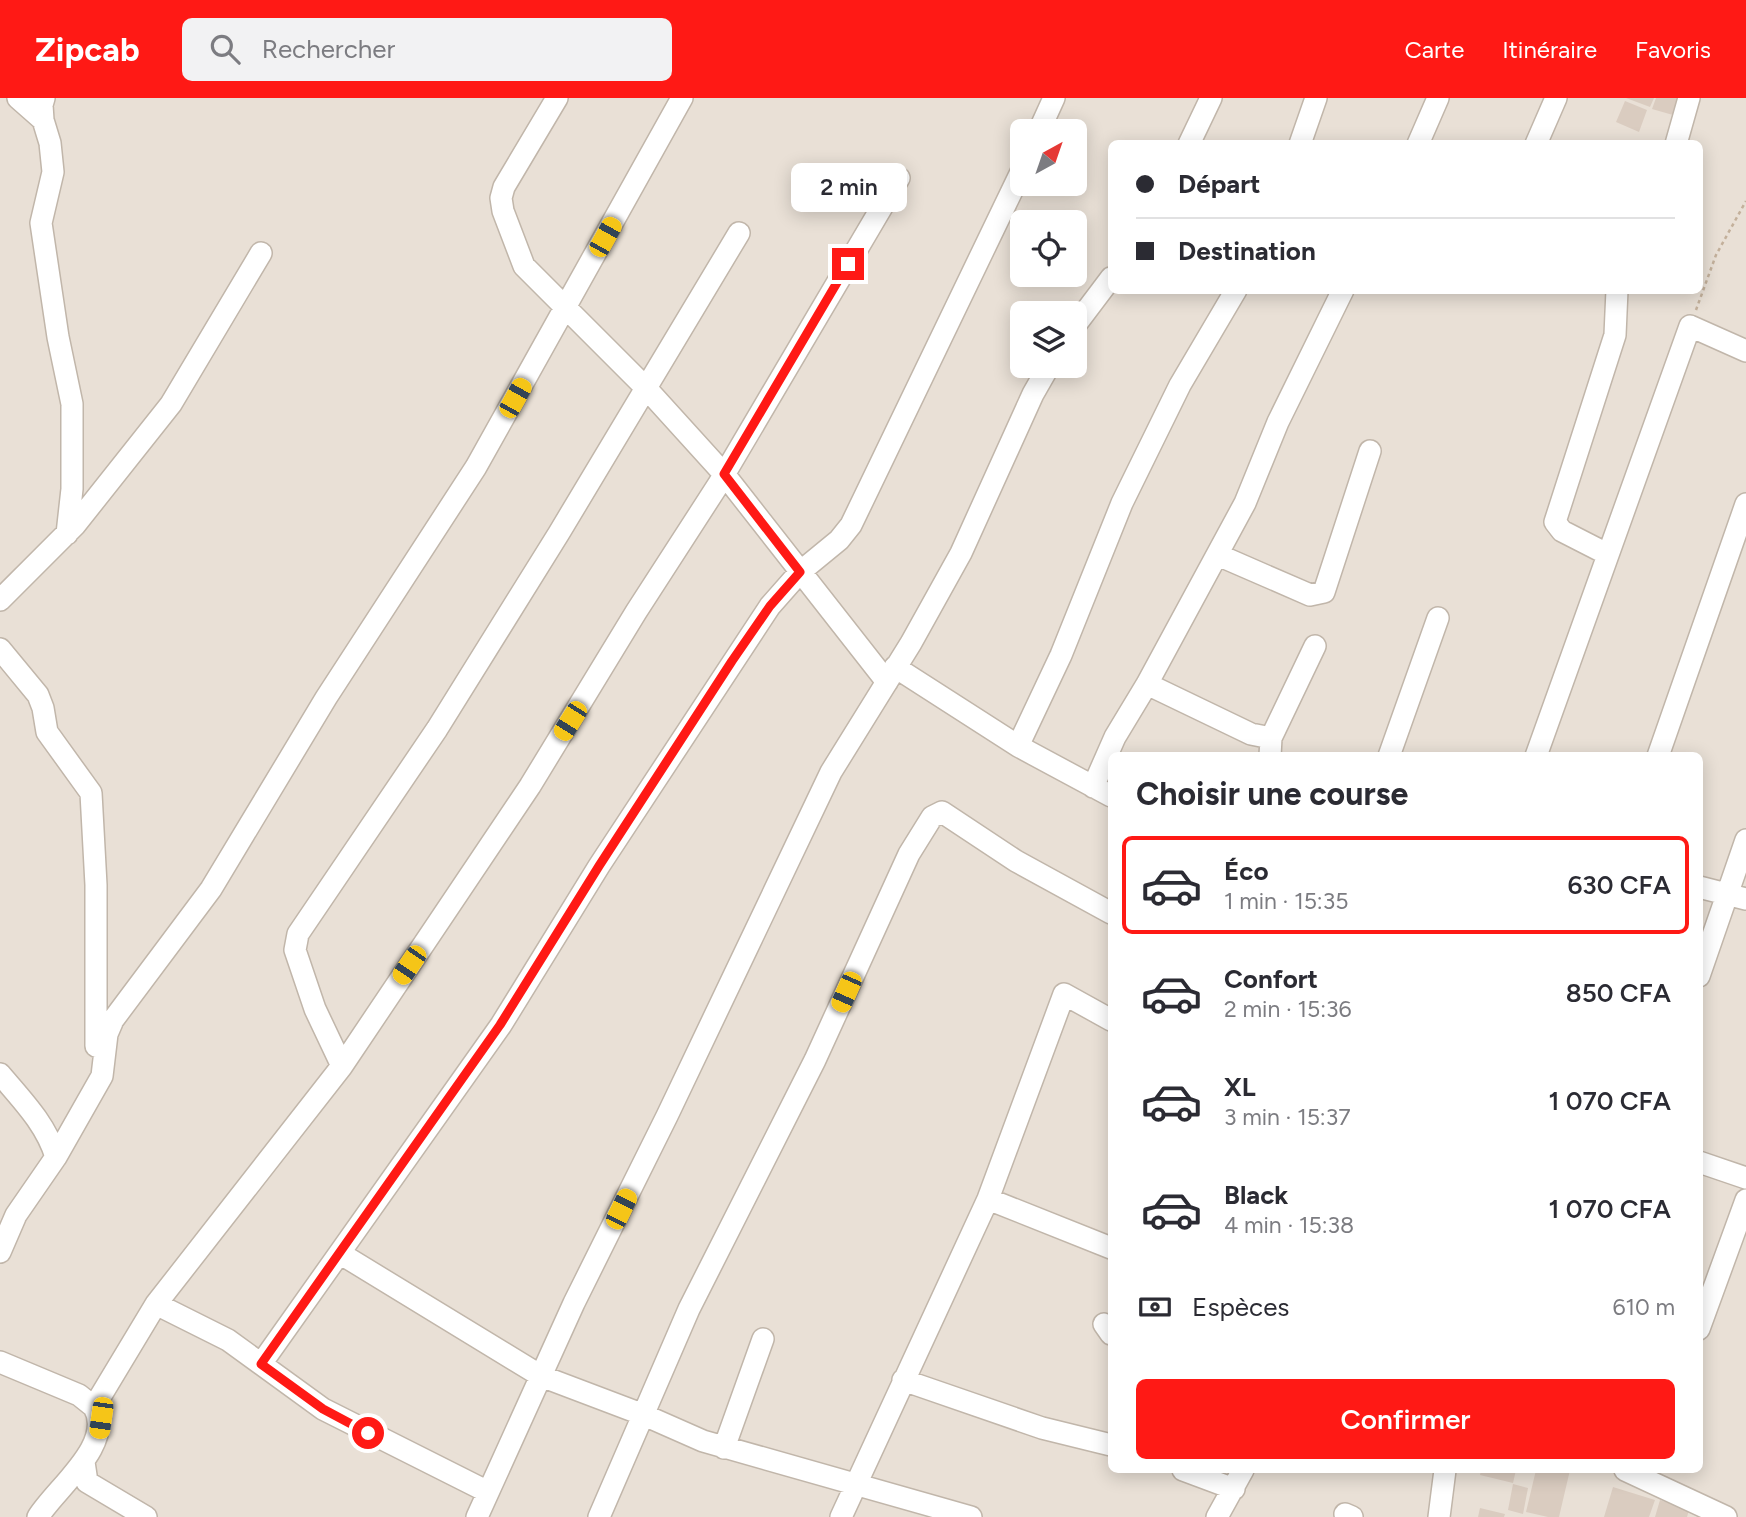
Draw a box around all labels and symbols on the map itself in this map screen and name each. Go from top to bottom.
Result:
north arrow [1010,119,1087,196]
callout: 2 min [790,162,906,212]
car [586,214,625,260]
route end [832,248,864,280]
car [496,375,535,421]
car [550,698,591,744]
car [389,942,430,988]
car [828,969,865,1015]
car [603,1186,640,1232]
car [88,1396,115,1440]
route start [352,1417,384,1449]

